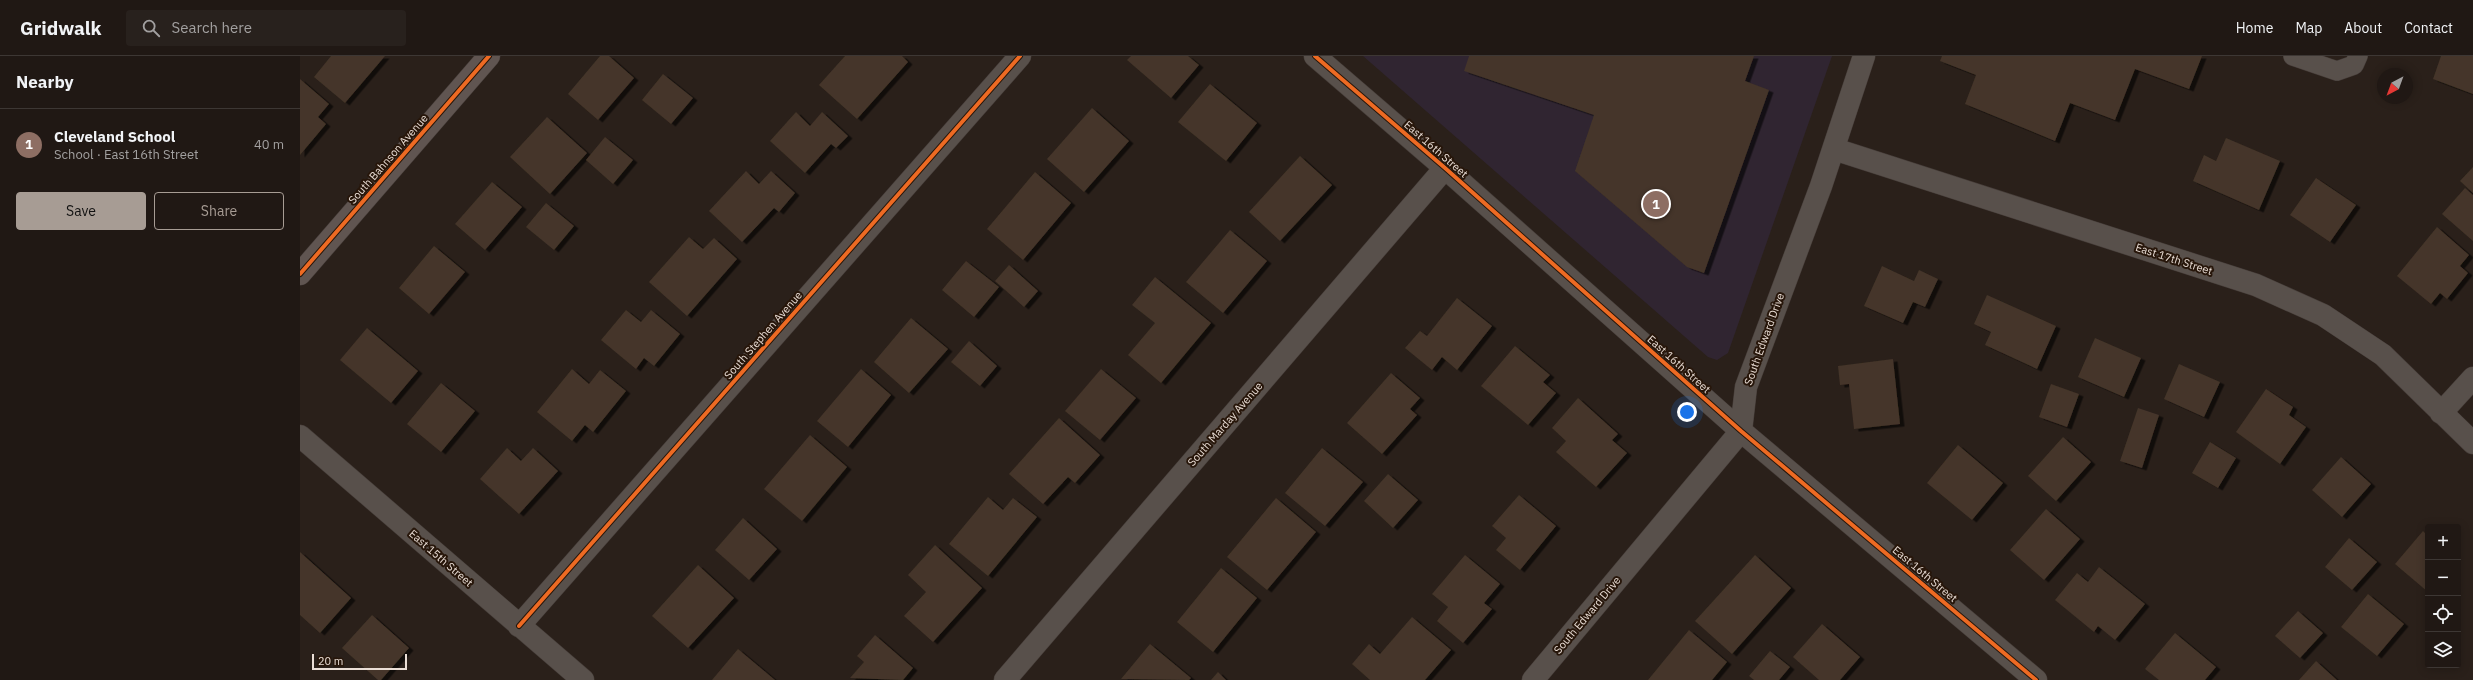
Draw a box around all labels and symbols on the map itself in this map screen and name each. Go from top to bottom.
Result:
north arrow [2377,68,2413,104]
street label: South Bahnson Avenue [345,111,431,207]
street label: East 16th Street [1401,117,1471,181]
pin: 1 [1643,189,1669,219]
street label: East 17th Street [2134,240,2214,278]
street label: South Stephen Avenue [721,288,805,382]
street label: South Edward Drive [1741,291,1787,387]
street label: East 16th Street [1645,332,1714,396]
street label: South Marday Avenue [1185,379,1265,469]
your location [1677,402,1697,422]
street label: East 15th Street [406,526,476,590]
street label: East 16th Street [1890,543,1960,605]
street label: South Edward Drive [1550,573,1624,657]
scale bar [312,652,407,671]

